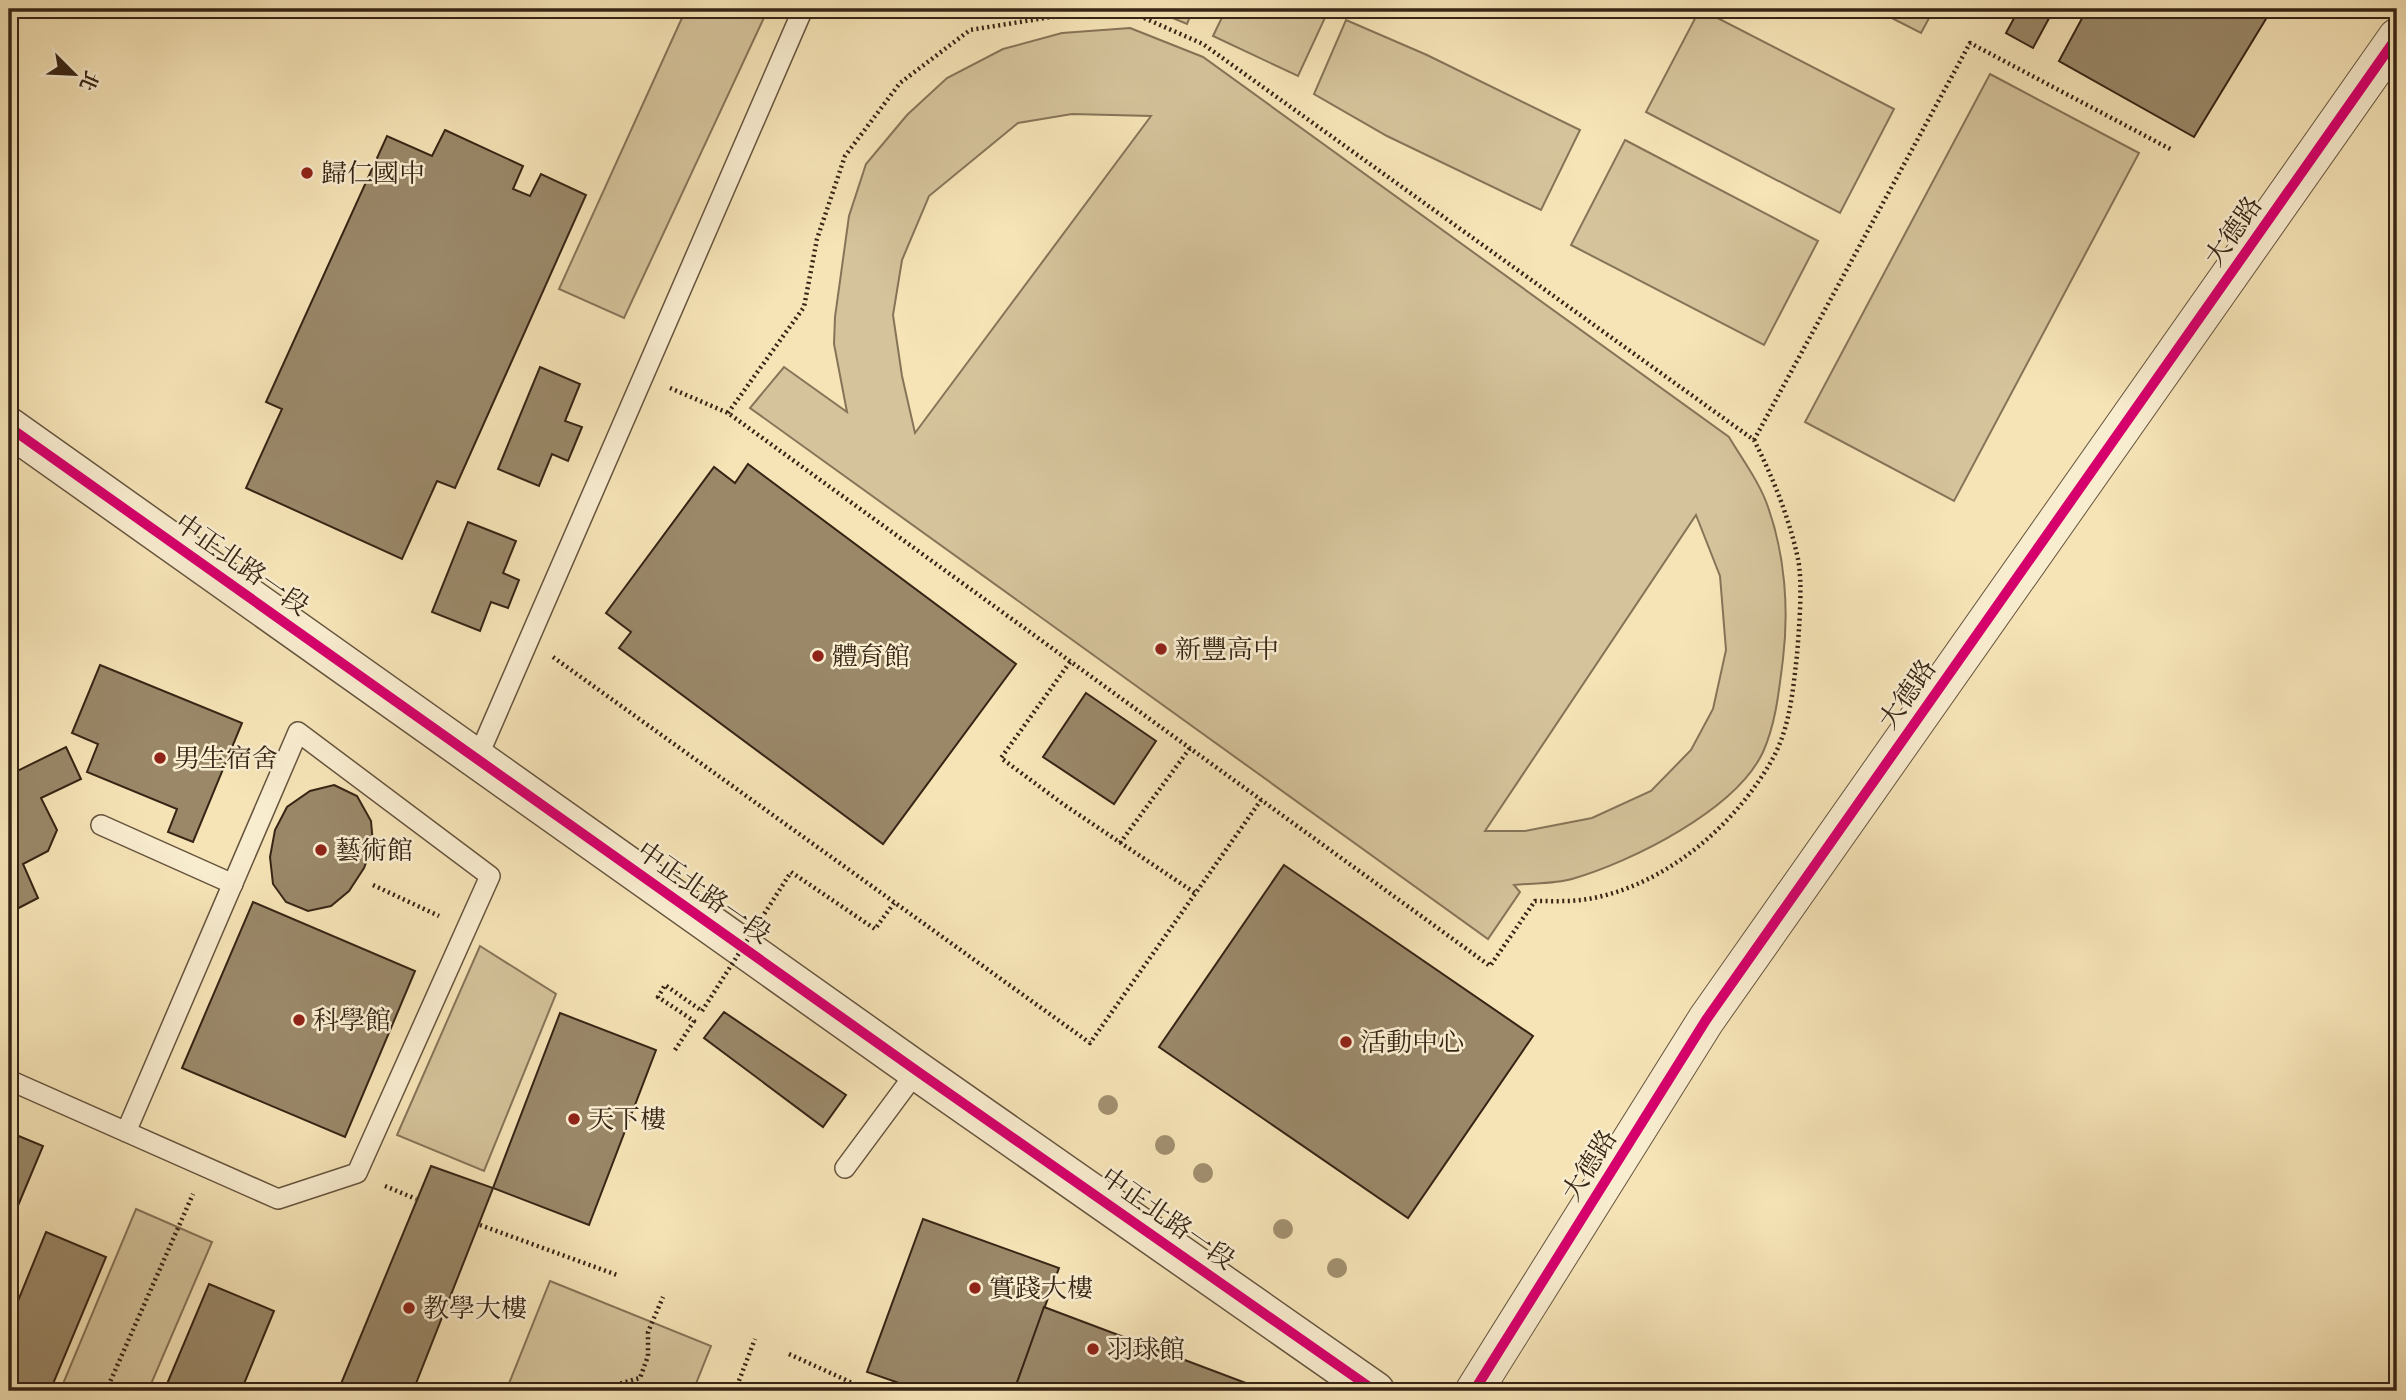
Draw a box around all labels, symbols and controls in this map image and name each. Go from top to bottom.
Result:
north arrow [38,38,108,108]
text: 北 [71,66,103,94]
place label: 歸仁國中 [321,157,425,194]
marker: 歸仁國中 [299,165,315,181]
street label: 大德路 [2198,190,2273,275]
street label: 中正北路一段 [166,506,315,626]
place label: 新豐高中 [1175,633,1279,670]
place label: 體育館 [832,640,910,677]
marker: 新豐高中 [1153,641,1169,657]
marker: 體育館 [810,648,826,664]
street label: 大德路 [1872,653,1947,738]
place label: 男生宿舍 [174,742,278,779]
marker: 男生宿舍 [152,750,168,766]
place label: 藝術館 [335,834,413,871]
street label: 中正北路一段 [628,834,777,954]
marker: 藝術館 [313,842,329,858]
place label: 科學館 [313,1004,391,1041]
marker: 科學館 [291,1012,307,1028]
place label: 活動中心 [1360,1026,1464,1063]
marker: 活動中心 [1338,1034,1354,1050]
place label: 天下樓 [588,1103,666,1140]
marker: 天下樓 [566,1111,582,1127]
street label: 大德路 [1555,1123,1627,1209]
street label: 中正北路一段 [1092,1160,1241,1280]
place label: 實踐大樓 [989,1272,1093,1309]
marker: 實踐大樓 [967,1280,983,1296]
place label: 教學大樓 [423,1292,527,1329]
marker: 教學大樓 [401,1300,417,1316]
place label: 羽球館 [1107,1333,1185,1370]
marker: 羽球館 [1085,1341,1101,1357]

